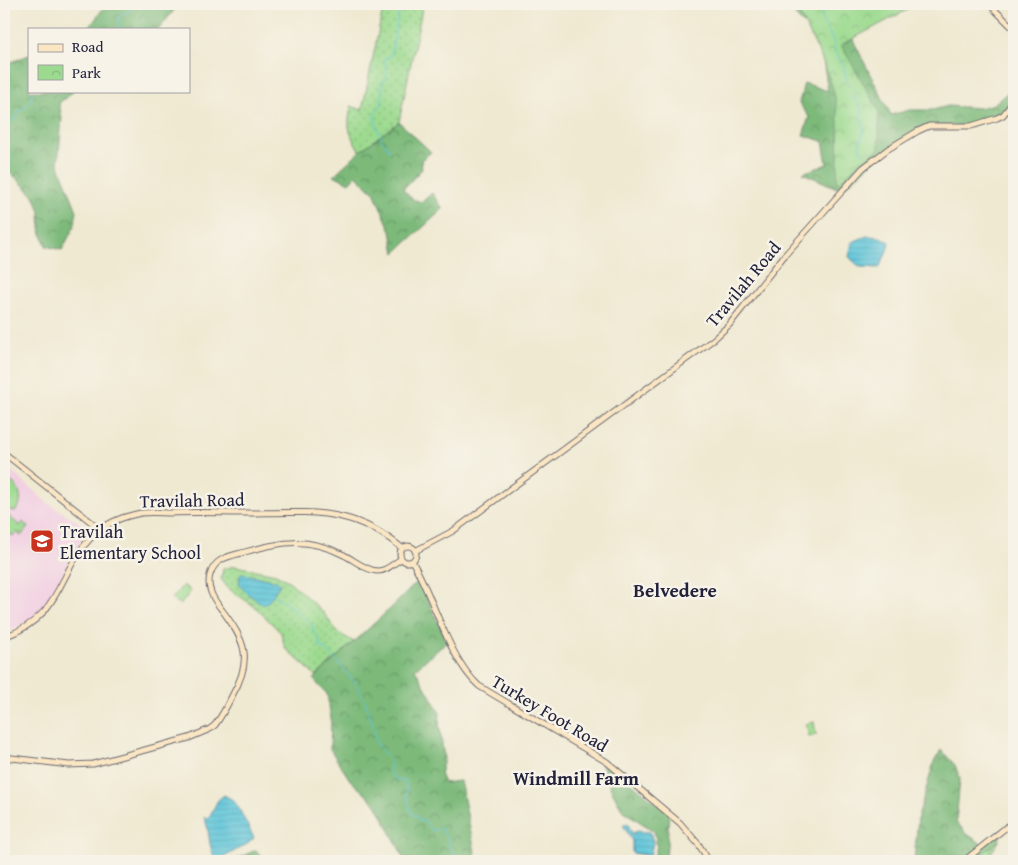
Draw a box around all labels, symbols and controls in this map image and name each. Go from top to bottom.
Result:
legend [28,28,190,92]
text: Road [72,36,103,57]
text: Park [72,62,101,83]
street label: Travilah Road [699,235,787,333]
street label: Travilah Road [139,486,245,514]
place label: Travilah Elementary School [60,518,201,566]
school or university icon: Travilah Elementary School [29,528,55,554]
district label: Belvedere [633,576,717,604]
street label: Turkey Foot Road [487,667,614,759]
district label: Windmill Farm [513,764,640,792]

